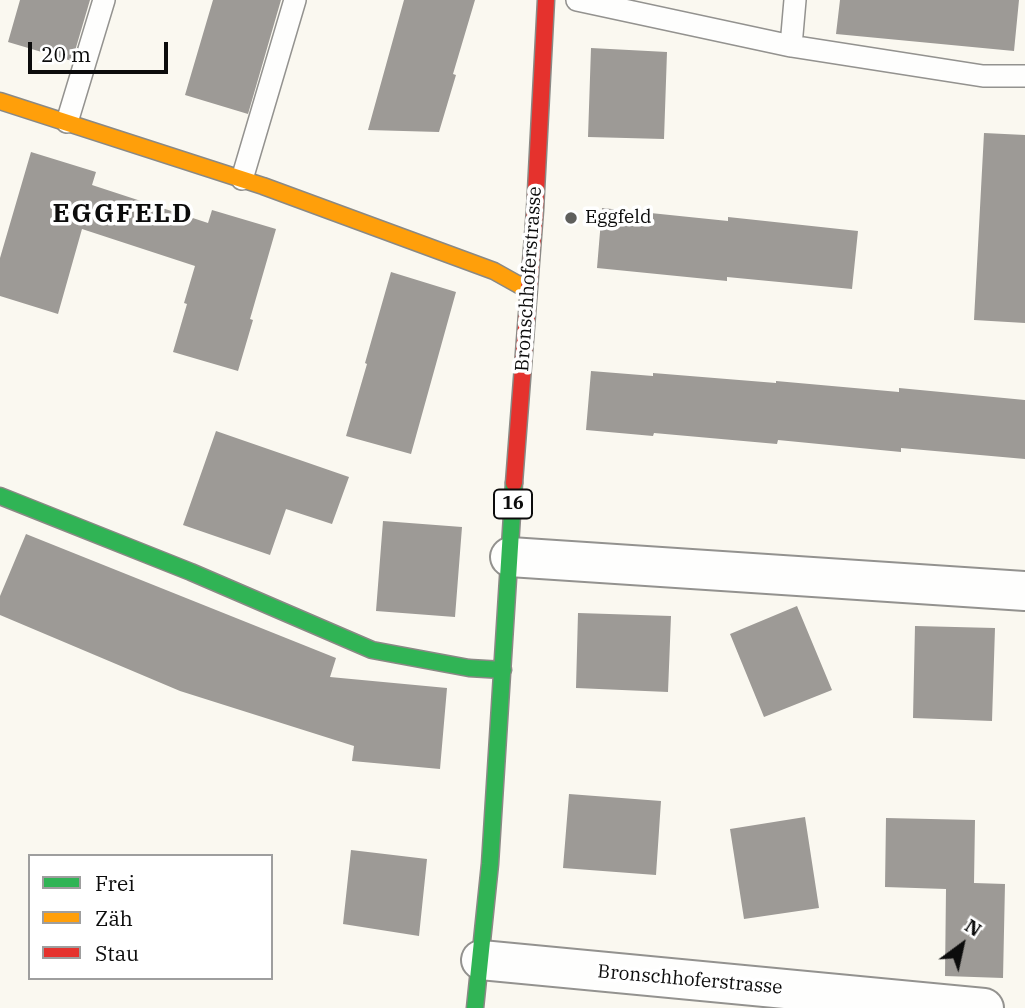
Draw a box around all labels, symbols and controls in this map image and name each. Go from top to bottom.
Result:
scale bar [32,28,172,72]
text: 20 m [41,40,91,68]
street label: Bronschhoferstrasse [511,186,547,372]
district label: EGGFELD [53,198,193,230]
place label: Eggfeld [585,207,651,229]
marker: Eggfeld [563,210,579,226]
road number: 16 [494,490,532,518]
legend [28,854,273,980]
text: Frei [95,869,135,897]
text: Zäh [95,904,133,932]
north arrow [927,910,997,980]
text: N [961,913,986,942]
text: Stau [95,939,139,967]
street label: Bronschhoferstrasse [597,961,783,999]

